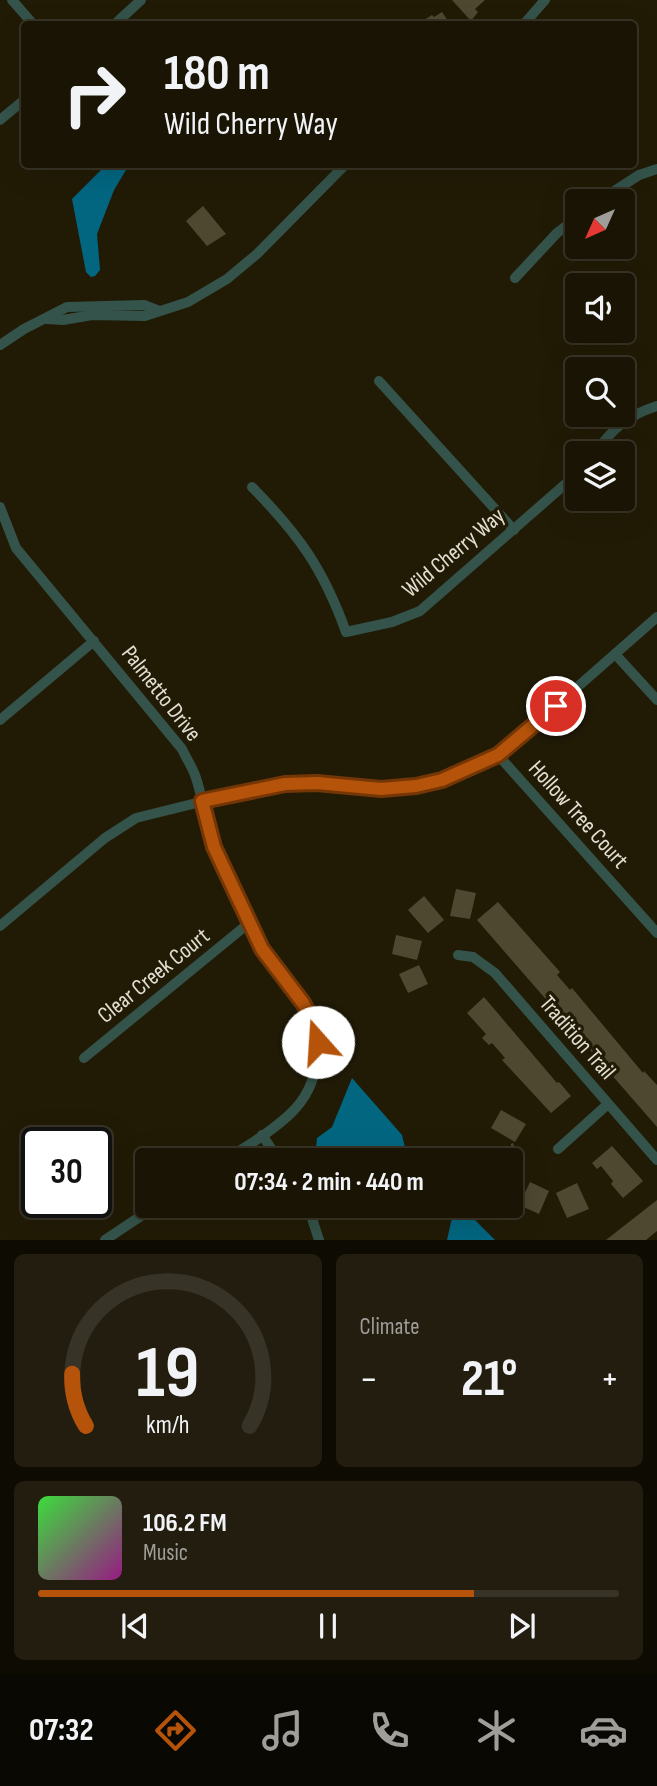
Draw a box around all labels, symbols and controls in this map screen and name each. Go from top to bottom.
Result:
text: 180 m [164,45,270,104]
icon: right [49,49,140,140]
text: Wild Cherry Way [164,105,338,144]
north arrow [565,189,635,259]
map controls [565,189,635,511]
button: sound [565,273,635,343]
button: search [565,357,635,427]
button: layers [565,441,635,511]
street label: Wild Cherry Way [397,502,511,604]
street label: Palmetto Drive [115,640,207,747]
pin [526,676,586,736]
icon: arrive [537,687,575,725]
street label: Hollow Tree Court [522,755,634,875]
street label: Clear Creek Court [92,922,215,1029]
street label: Tradition Trail [533,990,621,1085]
position arrow [281,1005,355,1079]
speed limit sign: 30 [21,1127,112,1218]
text: 07:34 · 2 min · 440 m [234,1167,424,1198]
text: Climate [360,1313,419,1341]
text: 19 [136,1331,199,1419]
text: 21° [461,1348,517,1411]
text: − [360,1357,378,1402]
text: + [600,1357,619,1402]
text: km/h [146,1410,189,1441]
text: 106.2 FM [143,1508,227,1539]
text: Music [143,1539,188,1567]
icon: previous [116,1607,154,1645]
icon: pause [309,1607,347,1645]
icon: next [503,1607,541,1645]
icon: directions [151,1706,200,1755]
icon: music [258,1706,307,1755]
icon: phone [365,1706,414,1755]
icon: climate [472,1706,521,1755]
icon: car [579,1706,628,1755]
text: 07:32 [29,1711,93,1750]

